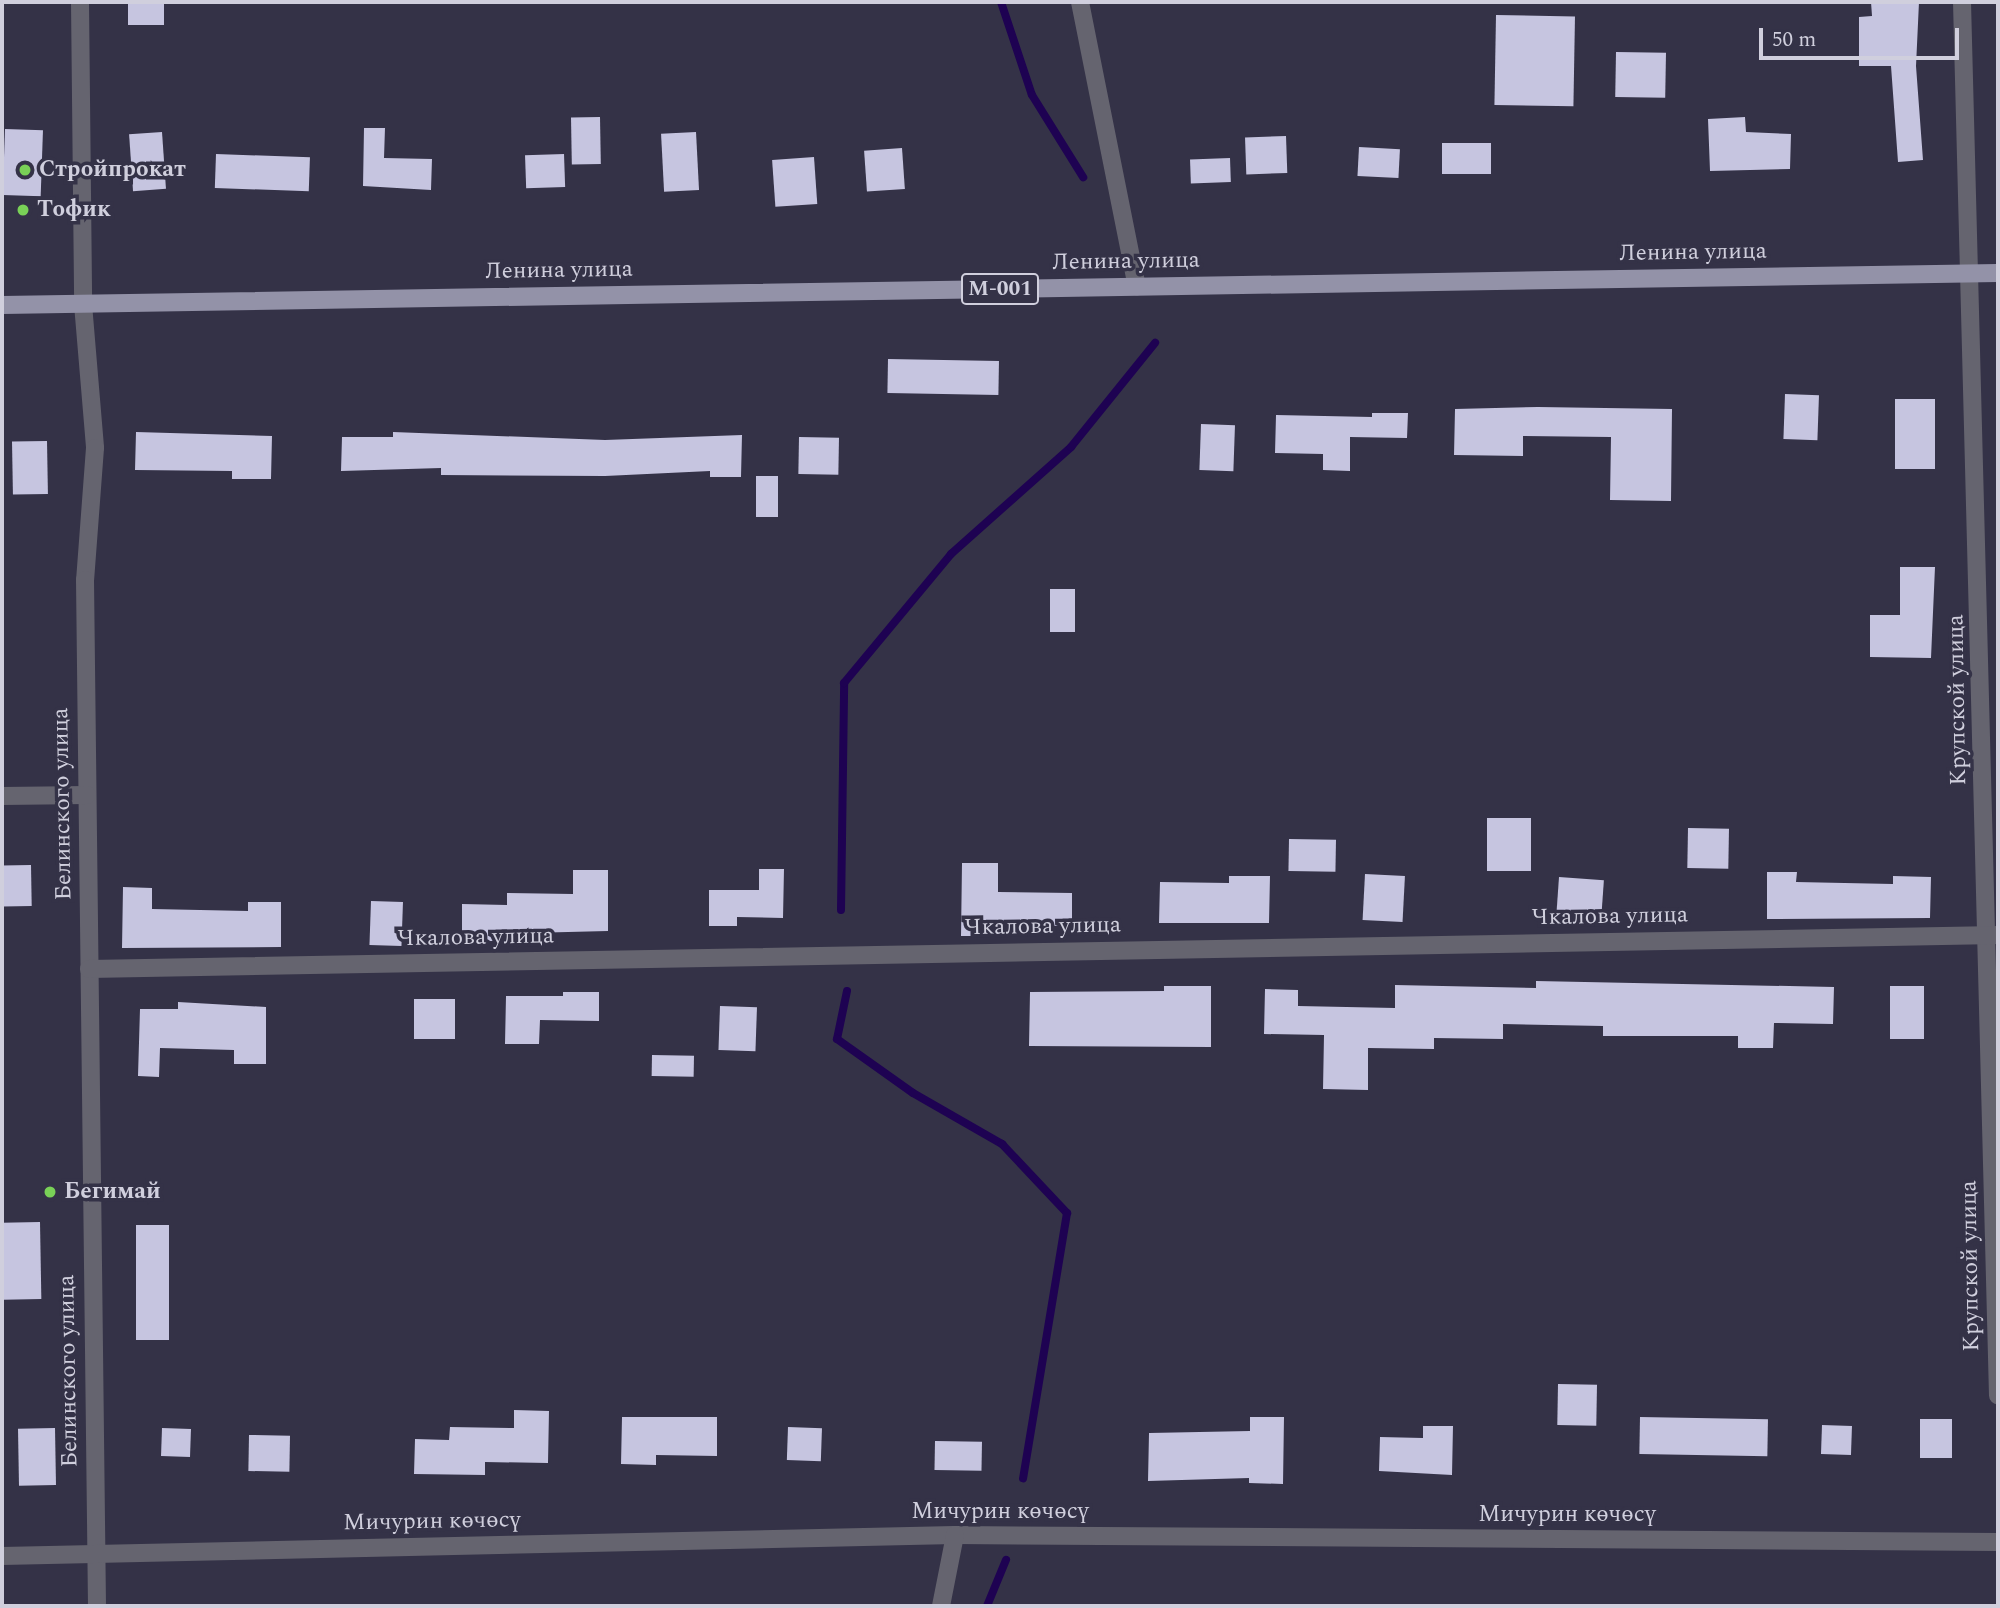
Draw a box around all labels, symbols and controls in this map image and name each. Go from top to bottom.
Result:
scale bar [1762,14,1962,58]
text: 50 m [1772,24,1816,56]
place label: Стройпрокат [39,156,186,184]
marker: Стройпрокат [17,162,33,178]
place label: Тофик [37,196,111,224]
marker: Тофик [15,202,31,218]
street label: Ленина улица [1619,238,1767,268]
street label: Ленина улица [1052,247,1200,277]
street label: Ленина улица [485,256,633,286]
road number: М-001 [960,272,1040,306]
street label: Крупской улица [1943,614,1973,786]
street label: Белинского улица [48,707,78,901]
street label: Чкалова улица [1532,902,1688,932]
street label: Чкалова улица [965,912,1121,942]
street label: Чкалова улица [398,923,554,953]
place label: Бегимай [64,1178,161,1206]
street label: Крупской улица [1956,1180,1986,1352]
marker: Бегимай [42,1184,58,1200]
street label: Белинского улица [54,1274,84,1468]
street label: Мичурин көчөсү [911,1498,1089,1526]
street label: Мичурин көчөсү [1478,1501,1656,1529]
street label: Мичурин көчөсү [343,1507,521,1537]

